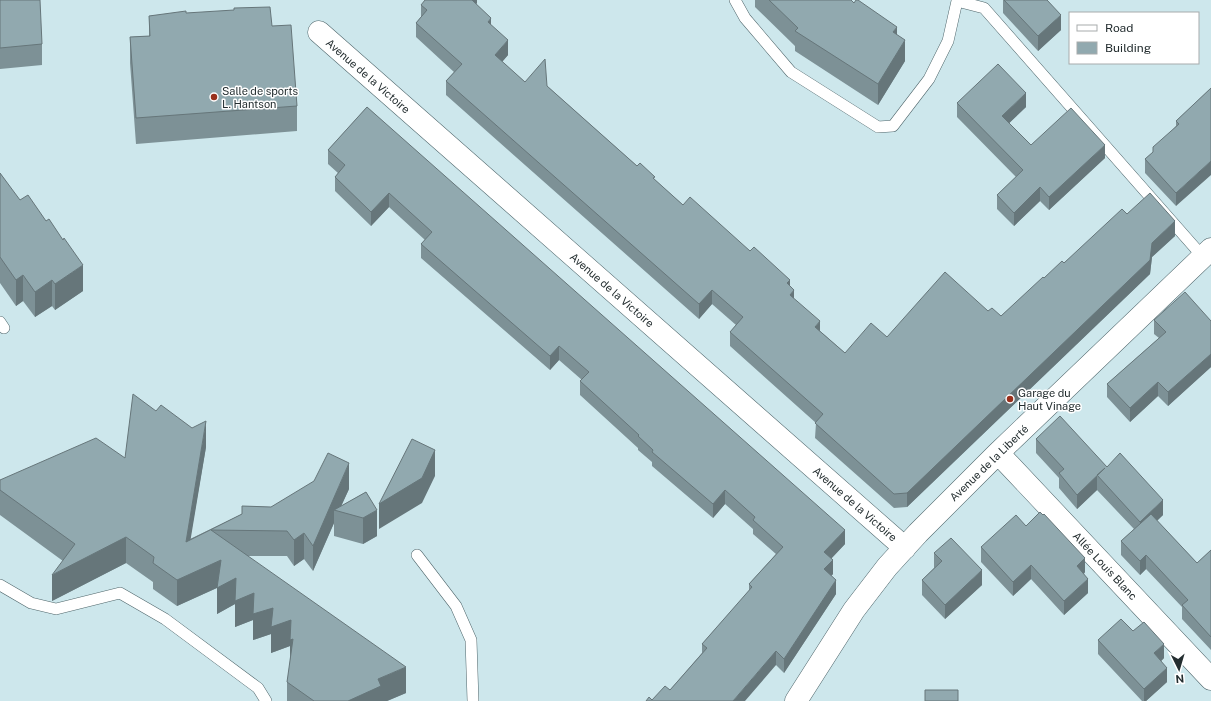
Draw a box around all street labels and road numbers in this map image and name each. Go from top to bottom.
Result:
street label: Avenue de la Victoire [324,36,412,116]
street label: Avenue de la Victoire [568,250,656,330]
street label: Avenue de la Liberté [947,423,1031,503]
street label: Avenue de la Victoire [811,464,899,544]
street label: Allée Louis Blanc [1071,530,1139,602]

